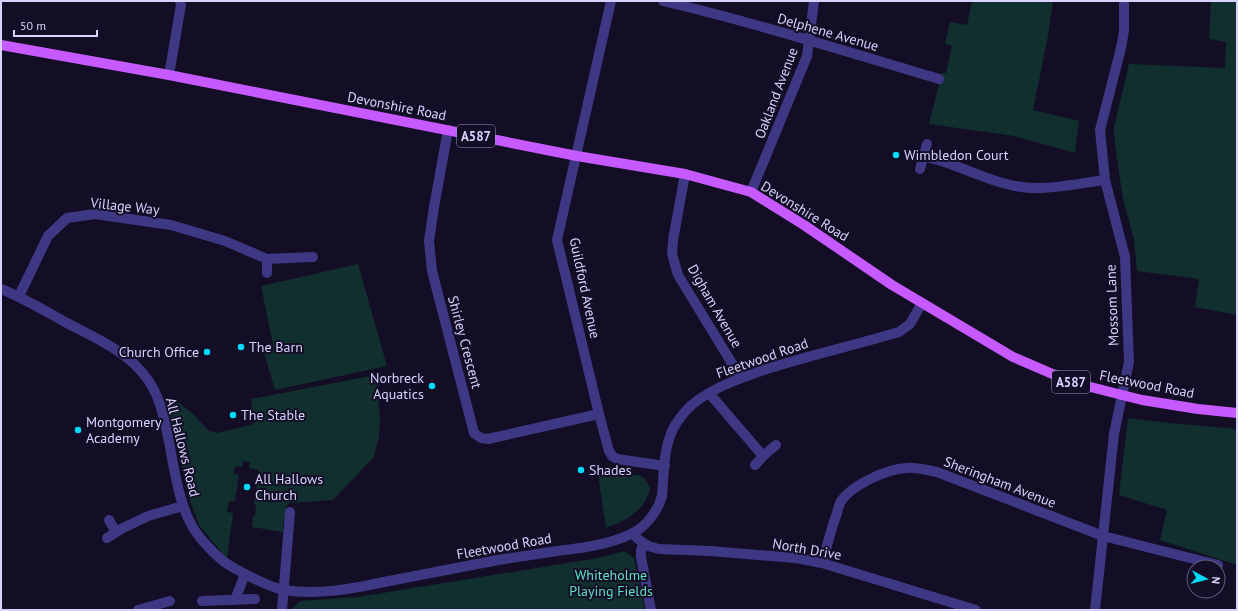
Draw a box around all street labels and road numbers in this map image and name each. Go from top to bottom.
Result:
street label: Delphene Avenue [775,9,881,55]
street label: Oakland Avenue [750,45,802,141]
street label: Devonshire Road [346,88,448,124]
road number: A587 [457,125,495,147]
street label: Devonshire Road [758,177,852,245]
street label: Village Way [89,193,161,219]
street label: Guildford Avenue [566,236,604,340]
street label: Digham Avenue [684,261,746,351]
street label: Mossom Lane [1102,264,1122,346]
street label: Shirley Crescent [444,294,486,391]
street label: Fleetwood Road [714,334,810,382]
street label: Fleetwood Road [1098,366,1196,402]
road number: A587 [1052,371,1090,393]
street label: All Hallows Road [162,396,204,498]
street label: Sheringham Avenue [941,452,1059,512]
street label: Fleetwood Road [455,529,553,563]
street label: North Drive [771,534,843,564]

